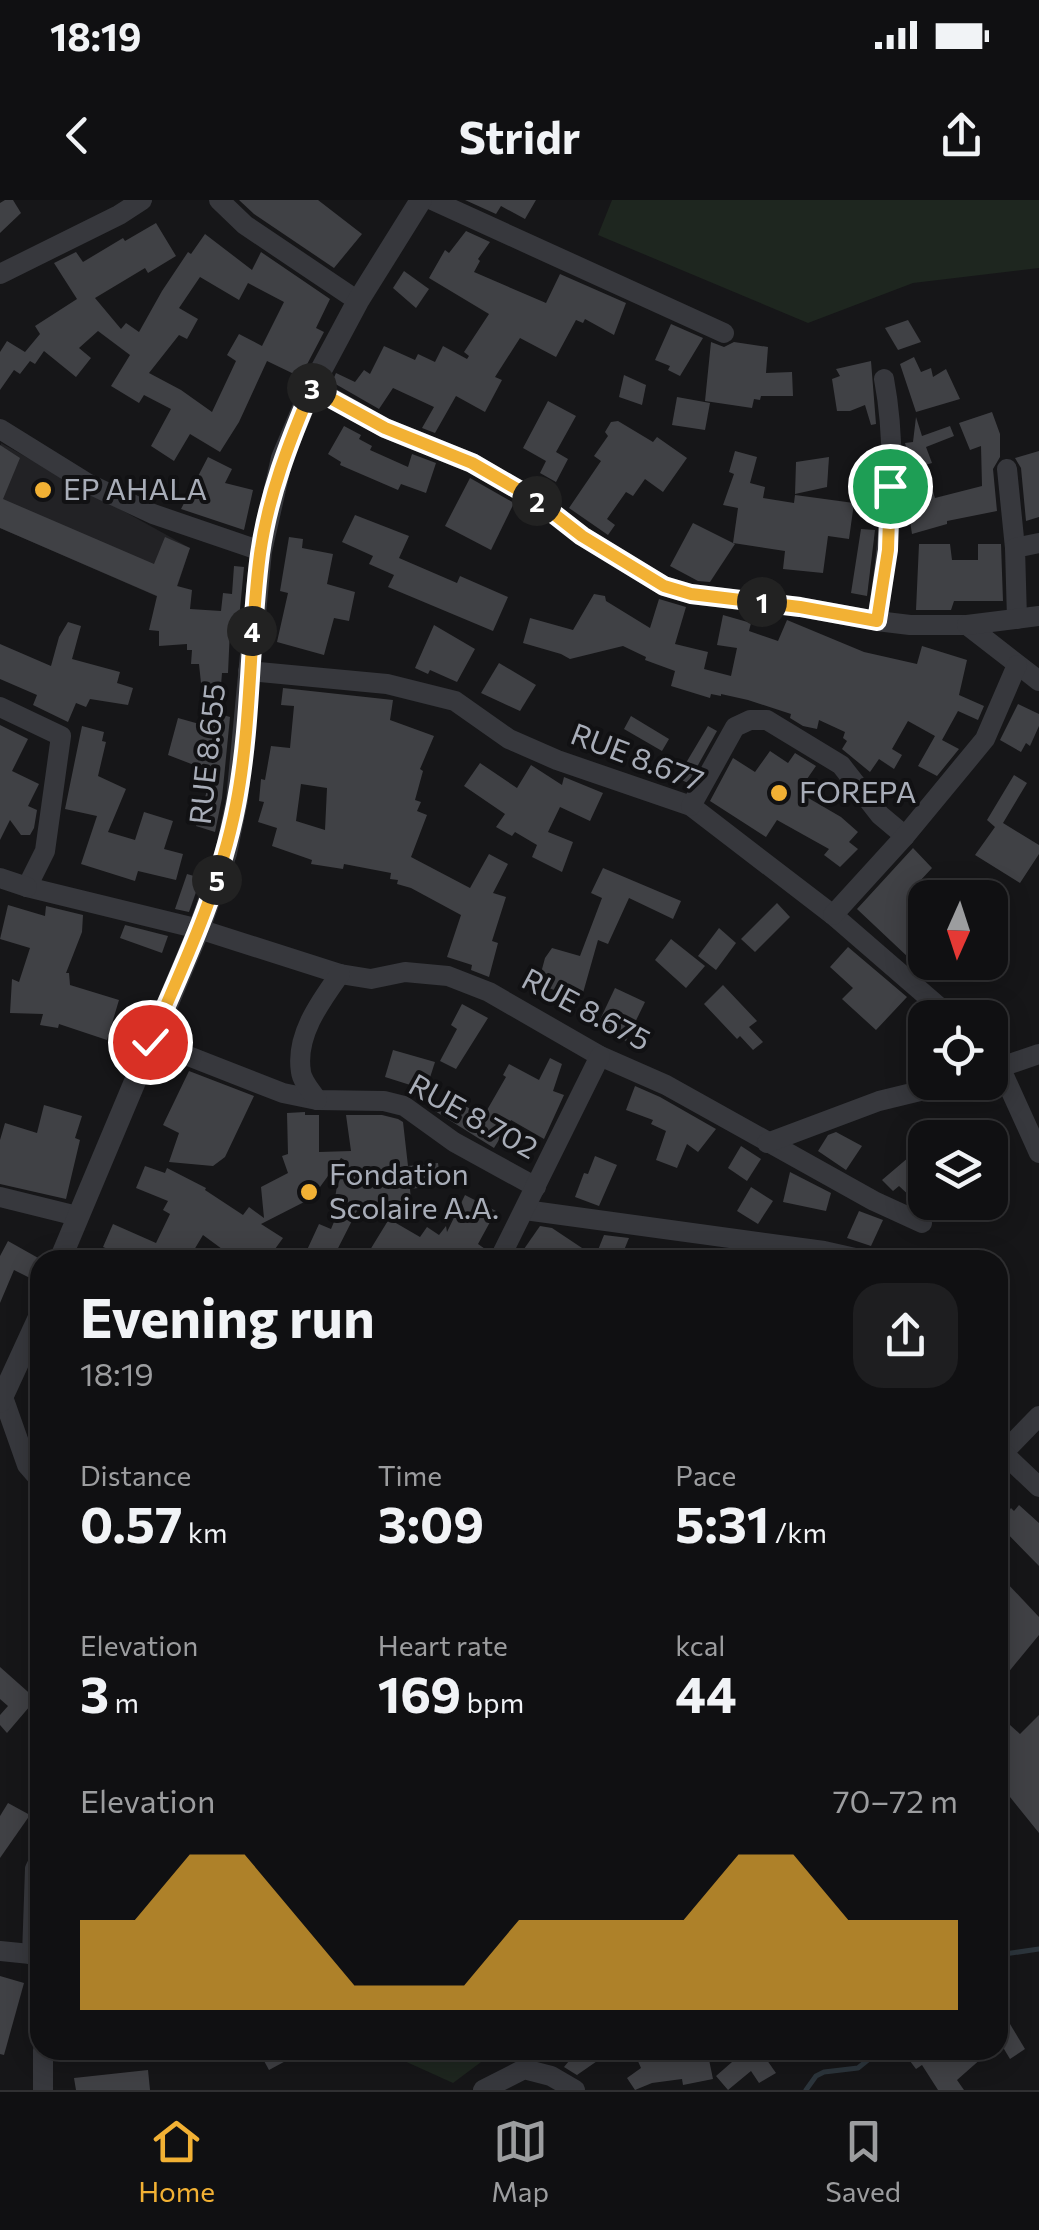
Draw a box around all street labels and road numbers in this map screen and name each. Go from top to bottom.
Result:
street label: RUE 8.655 [180,681,231,826]
street label: RUE 8.677 [566,713,709,798]
street label: RUE 8.675 [517,959,658,1057]
street label: RUE 8.702 [403,1064,545,1165]

